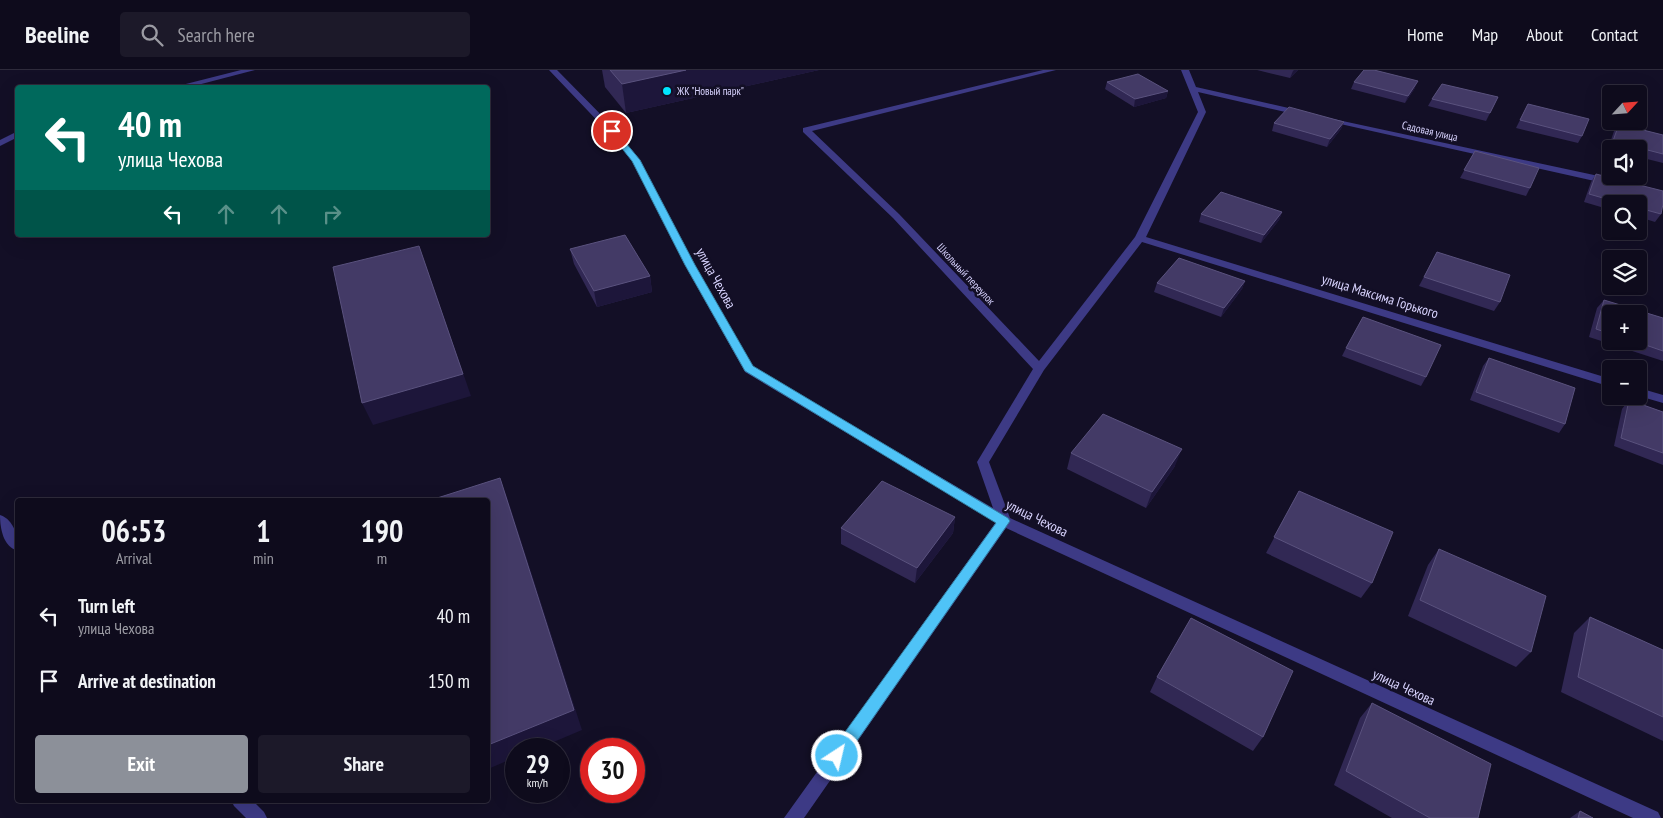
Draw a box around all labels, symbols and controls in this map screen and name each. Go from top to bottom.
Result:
search box [120,12,470,57]
text: Beeline [25,19,90,50]
icon: search [138,21,166,49]
text: Search here [178,23,255,47]
text: Home [1407,23,1444,46]
text: Map [1472,23,1498,46]
text: About [1526,23,1563,46]
text: Contact [1591,23,1638,46]
place label: ЖК "Новый парк" [676,84,744,98]
marker: ЖК "Новый парк" [661,85,673,97]
north arrow [1602,85,1648,130]
map controls [1602,85,1647,405]
text: 40 m [118,101,182,147]
icon: left [35,105,100,170]
pin [591,110,633,152]
icon: arrive [598,117,626,145]
street label: Садовая улица [1401,118,1459,144]
button: sound [1602,140,1647,185]
text: улица Чехова [118,145,223,173]
button: search [1602,195,1647,240]
icon: left [159,200,187,228]
icon: ahead [212,200,240,228]
icon: ahead [265,200,293,228]
icon: right [318,200,346,228]
street label: Школьный переулок [934,240,999,308]
street label: улица Чехова [692,244,740,312]
button: layers [1602,250,1647,295]
street label: улица Максима Горького [1319,270,1441,322]
button: + [1602,305,1647,350]
button: − [1602,360,1647,405]
street label: улица Чехова [1003,495,1071,541]
text: 06:53 [102,511,166,550]
text: 1 [256,511,271,550]
text: 190 [360,511,403,550]
text: Arrival [116,548,152,568]
text: min [253,548,274,568]
text: m [377,548,387,568]
text: Turn left [78,594,135,618]
icon: left [35,602,63,630]
text: 40 m [437,604,470,628]
text: улица Чехова [78,618,154,638]
street label: улица Чехова [1370,665,1438,709]
icon: arrive [35,667,63,695]
text: Arrive at destination [78,669,216,693]
text: 150 m [428,669,470,693]
position arrow [810,729,862,781]
button: Exit [35,735,248,793]
button: Share [258,735,470,793]
speed limit sign: 30 [580,738,645,803]
text: 29 [526,748,549,780]
text: km/h [527,775,548,790]

